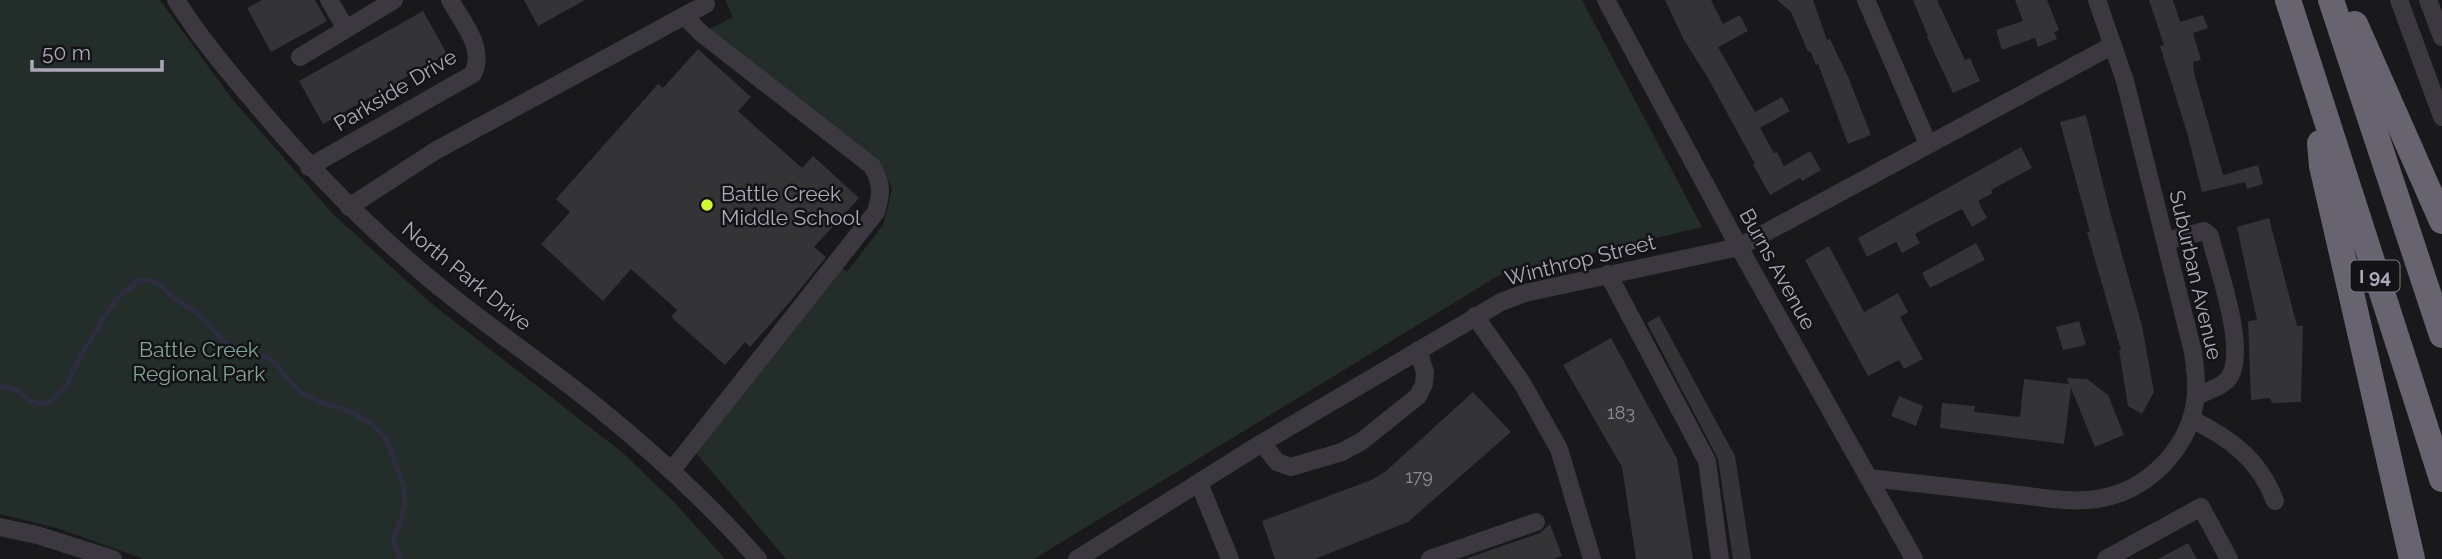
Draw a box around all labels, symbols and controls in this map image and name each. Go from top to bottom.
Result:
scale bar [32,28,161,72]
text: 50 m [42,40,91,65]
street label: Parkside Drive [329,44,461,136]
place label: Battle Creek Middle School [721,181,861,230]
street label: Suburban Avenue [2164,188,2228,362]
marker: Battle Creek Middle School [699,197,715,213]
street label: Burns Avenue [1734,204,1822,334]
street label: North Park Drive [397,216,537,336]
street label: Winthrop Street [1502,229,1658,291]
road number: I 94 [2350,260,2400,292]
park label: Battle Creek Regional Park [133,337,265,386]
house number: 183 [1607,402,1635,423]
house number: 179 [1405,466,1433,487]

